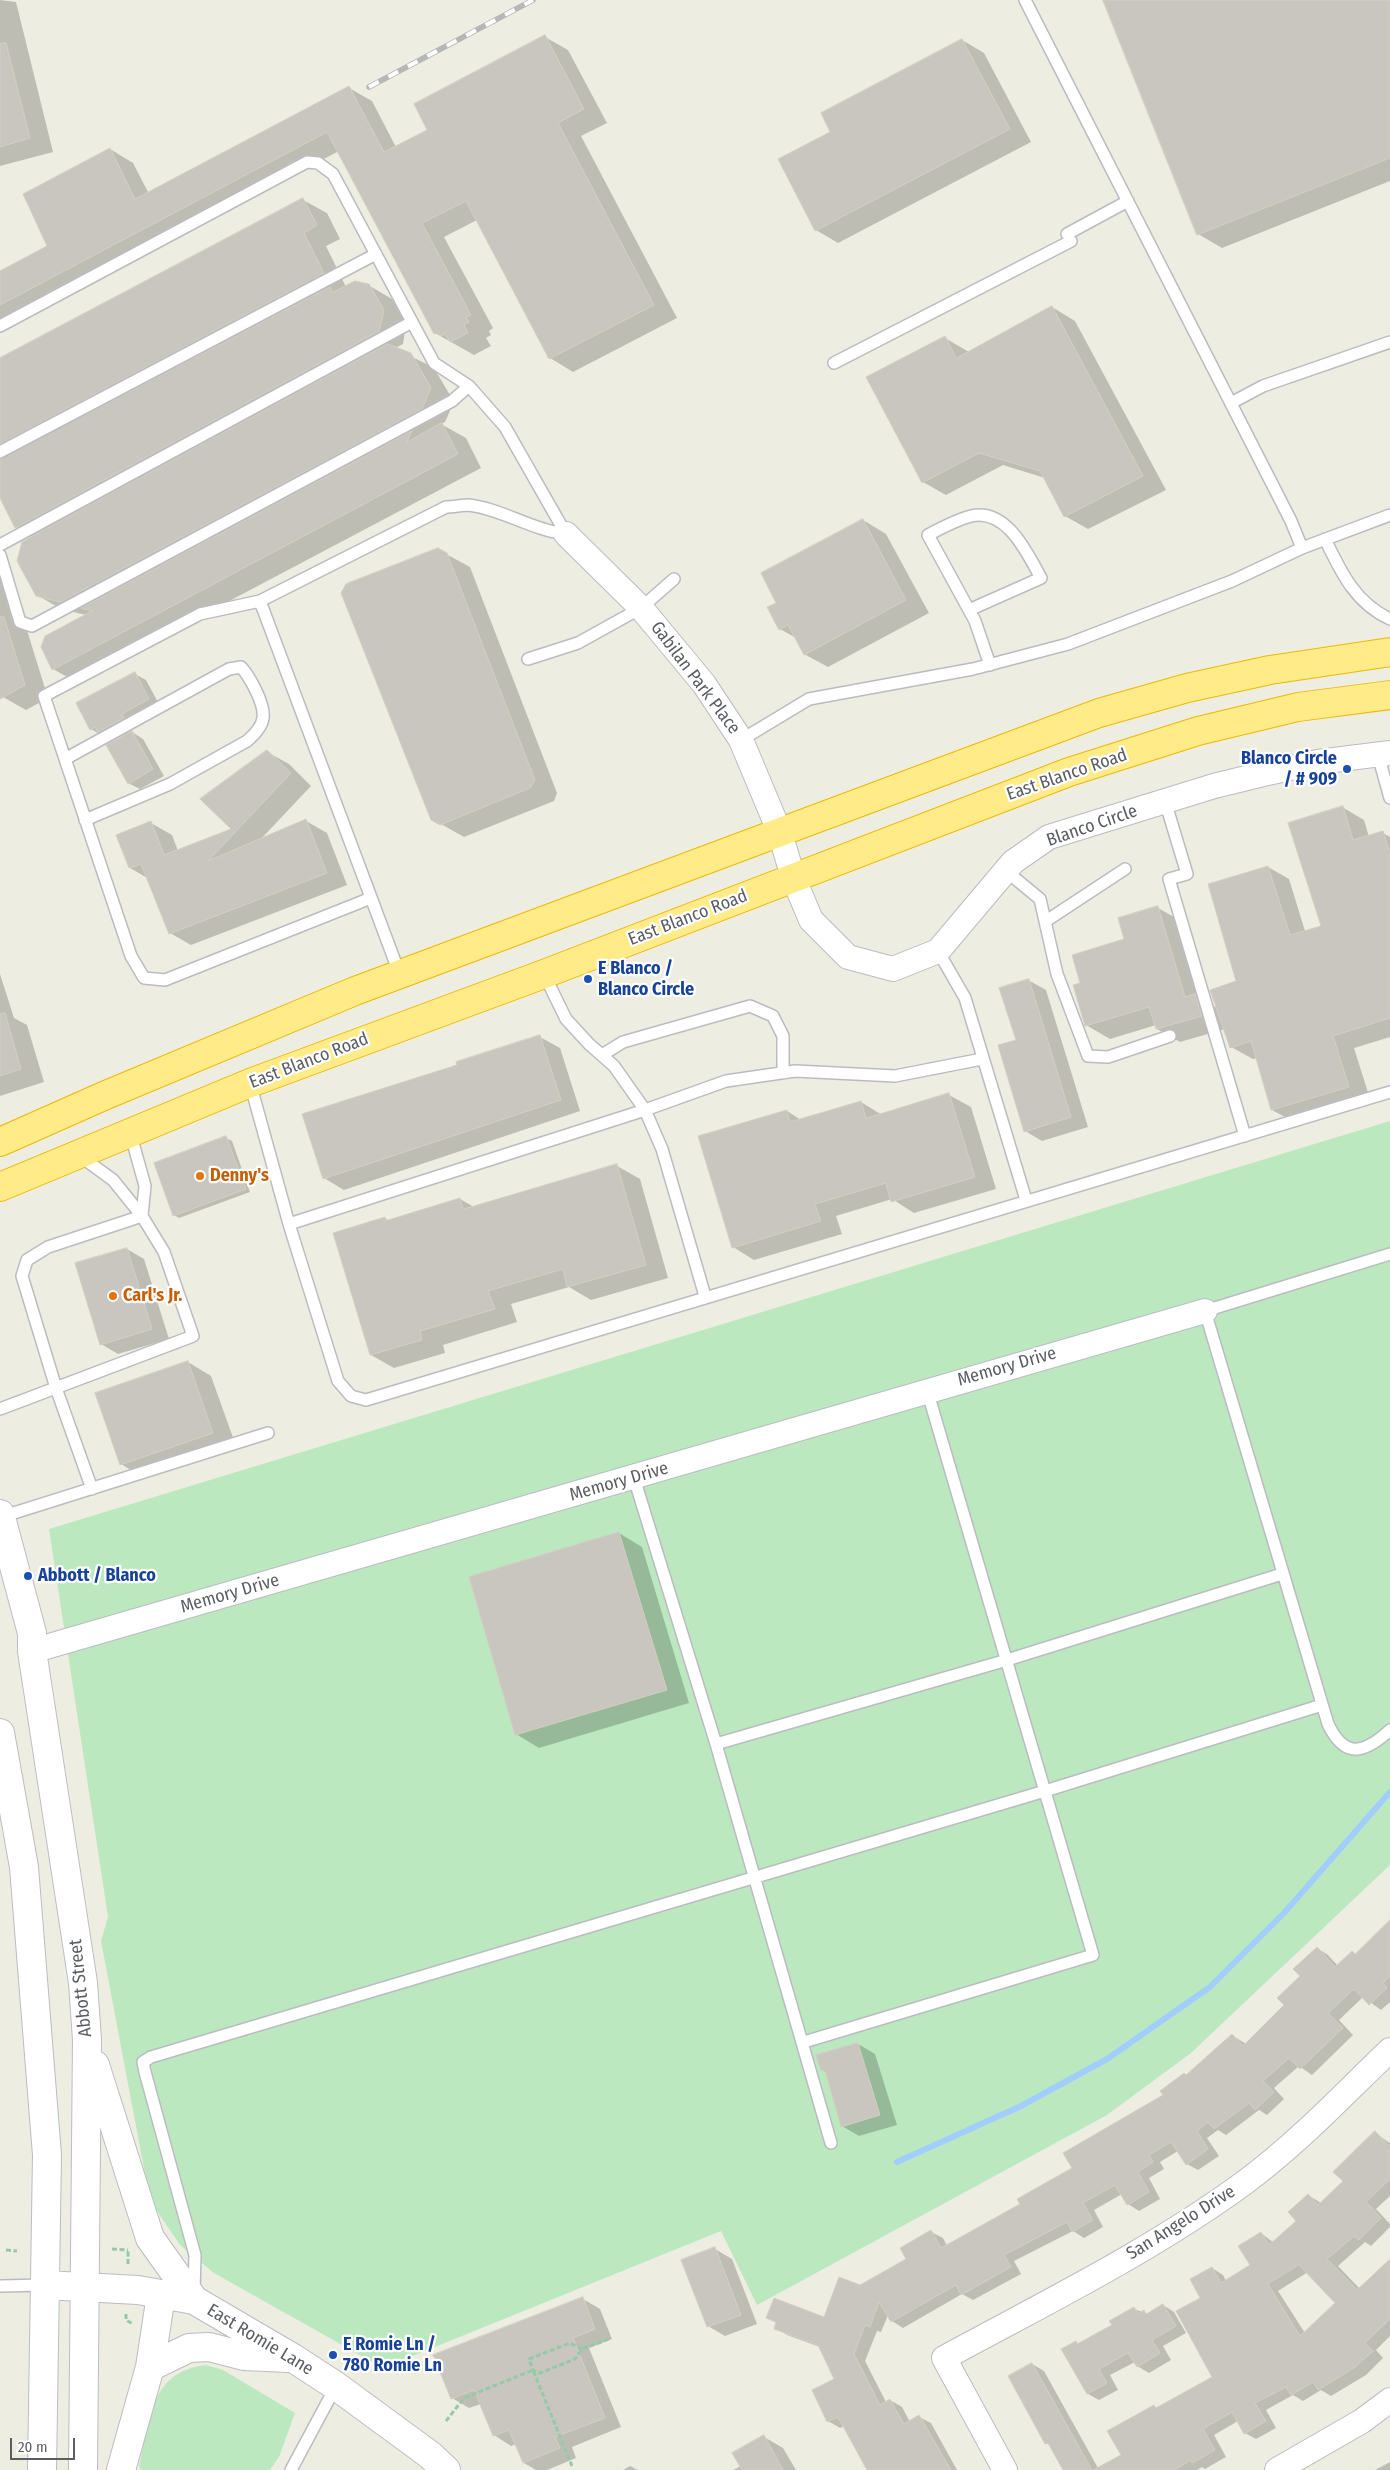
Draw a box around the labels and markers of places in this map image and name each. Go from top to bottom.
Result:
place label: Blanco Circle / # 909 [1241,748,1337,791]
marker: Blanco Circle / # 909 [1341,763,1353,775]
place label: E Blanco / Blanco Circle [598,958,694,1001]
marker: E Blanco / Blanco Circle [582,973,594,985]
place label: Denny's [210,1165,269,1187]
marker: Denny's [194,1170,206,1182]
place label: Carl's Jr. [123,1285,182,1307]
marker: Carl's Jr. [107,1290,119,1302]
place label: Abbott / Blanco [38,1565,156,1587]
marker: Abbott / Blanco [22,1570,34,1582]
place label: E Romie Ln / 780 Romie Ln [343,2334,442,2376]
marker: E Romie Ln / 780 Romie Ln [327,2349,339,2361]

